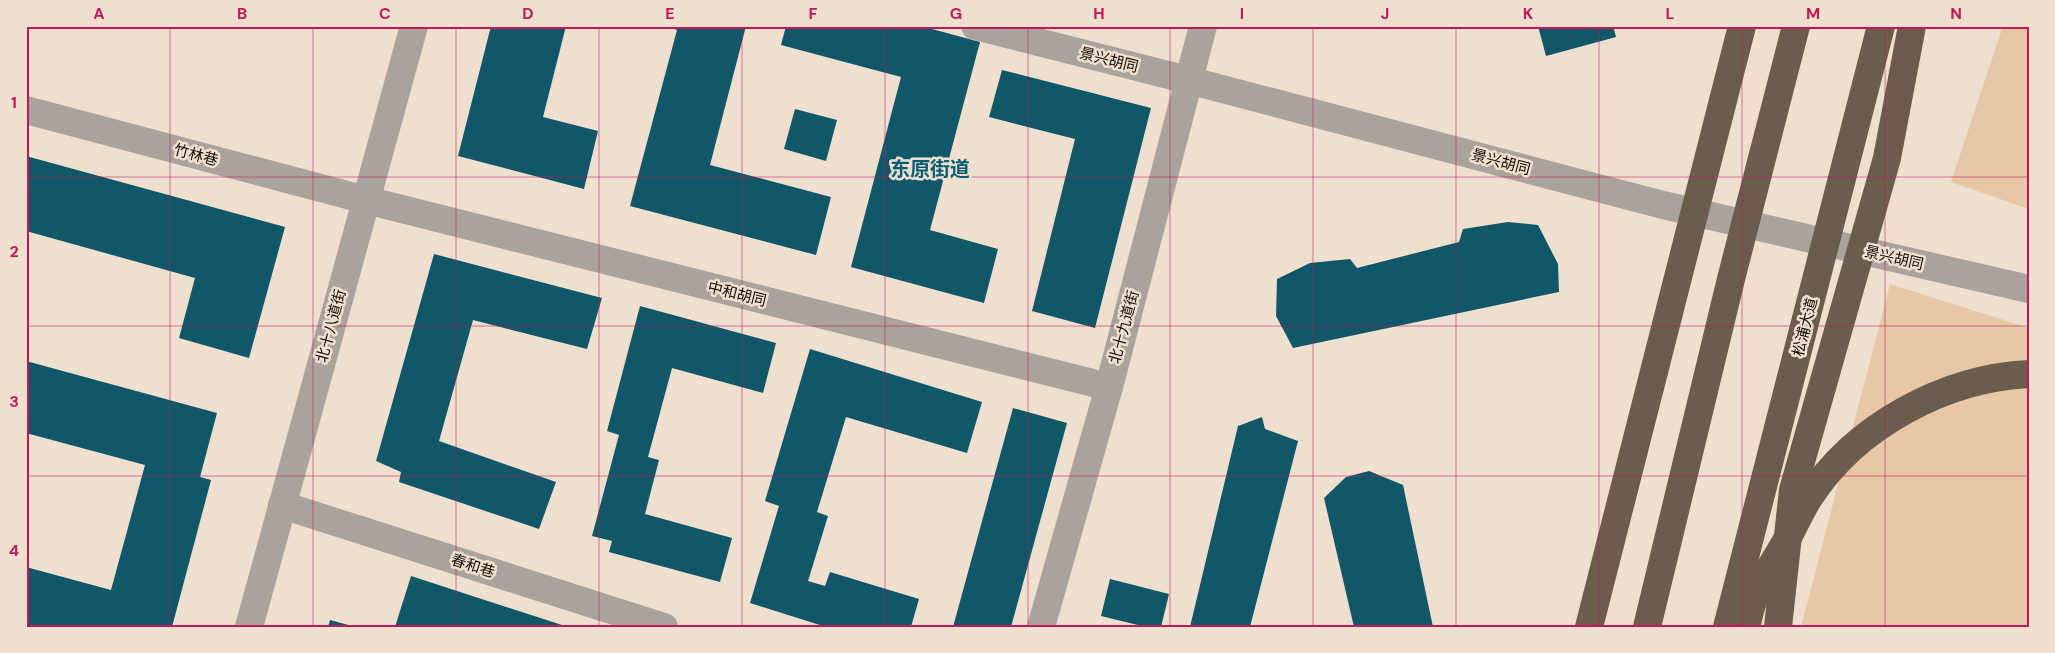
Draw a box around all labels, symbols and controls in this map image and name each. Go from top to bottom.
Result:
text: A [93,3,105,24]
text: B [237,3,247,24]
text: C [379,3,391,24]
text: D [522,3,534,24]
text: E [665,3,675,24]
text: F [809,3,818,24]
text: G [950,3,962,24]
text: H [1093,3,1105,24]
text: I [1240,3,1244,24]
text: J [1381,3,1389,24]
text: K [1523,3,1534,24]
text: L [1666,3,1675,24]
text: M [1806,3,1820,24]
text: N [1950,3,1962,24]
street label: 景兴胡同 [1077,43,1141,77]
text: 1 [11,92,17,113]
street label: 竹林巷 [172,140,220,170]
street label: 景兴胡同 [1469,145,1533,179]
district label: 东原街道 [890,156,970,182]
text: 2 [9,241,19,262]
street label: 景兴胡同 [1863,242,1925,274]
street label: 中和胡同 [705,277,769,311]
street label: 北十八道街 [312,287,350,365]
street label: 北十九道街 [1105,288,1143,366]
street label: 松浦大道 [1788,295,1822,359]
text: 3 [9,391,19,412]
text: 4 [9,540,19,561]
street label: 春和巷 [449,550,497,582]

